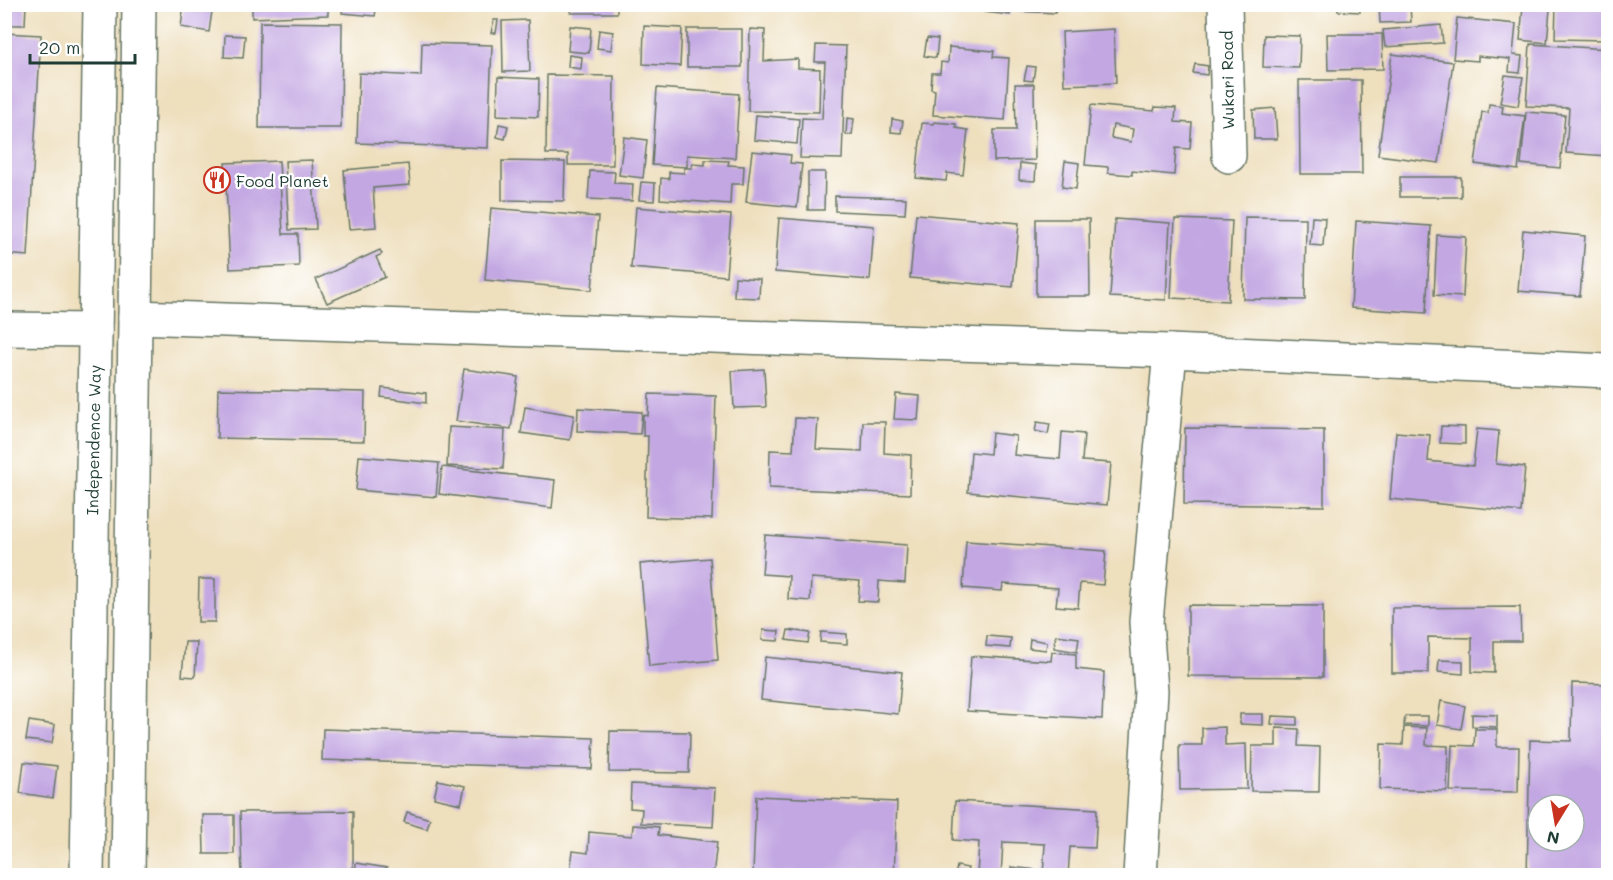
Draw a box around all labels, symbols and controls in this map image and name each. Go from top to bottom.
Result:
scale bar [30,27,135,65]
street label: Wukari Road [1216,30,1238,130]
text: 20 m [39,35,80,59]
restaurant icon: Food Planet [202,165,232,195]
place label: Food Planet [236,170,329,191]
street label: Independence Way [81,365,105,515]
north arrow [1526,793,1586,853]
text: N [1545,827,1561,850]

